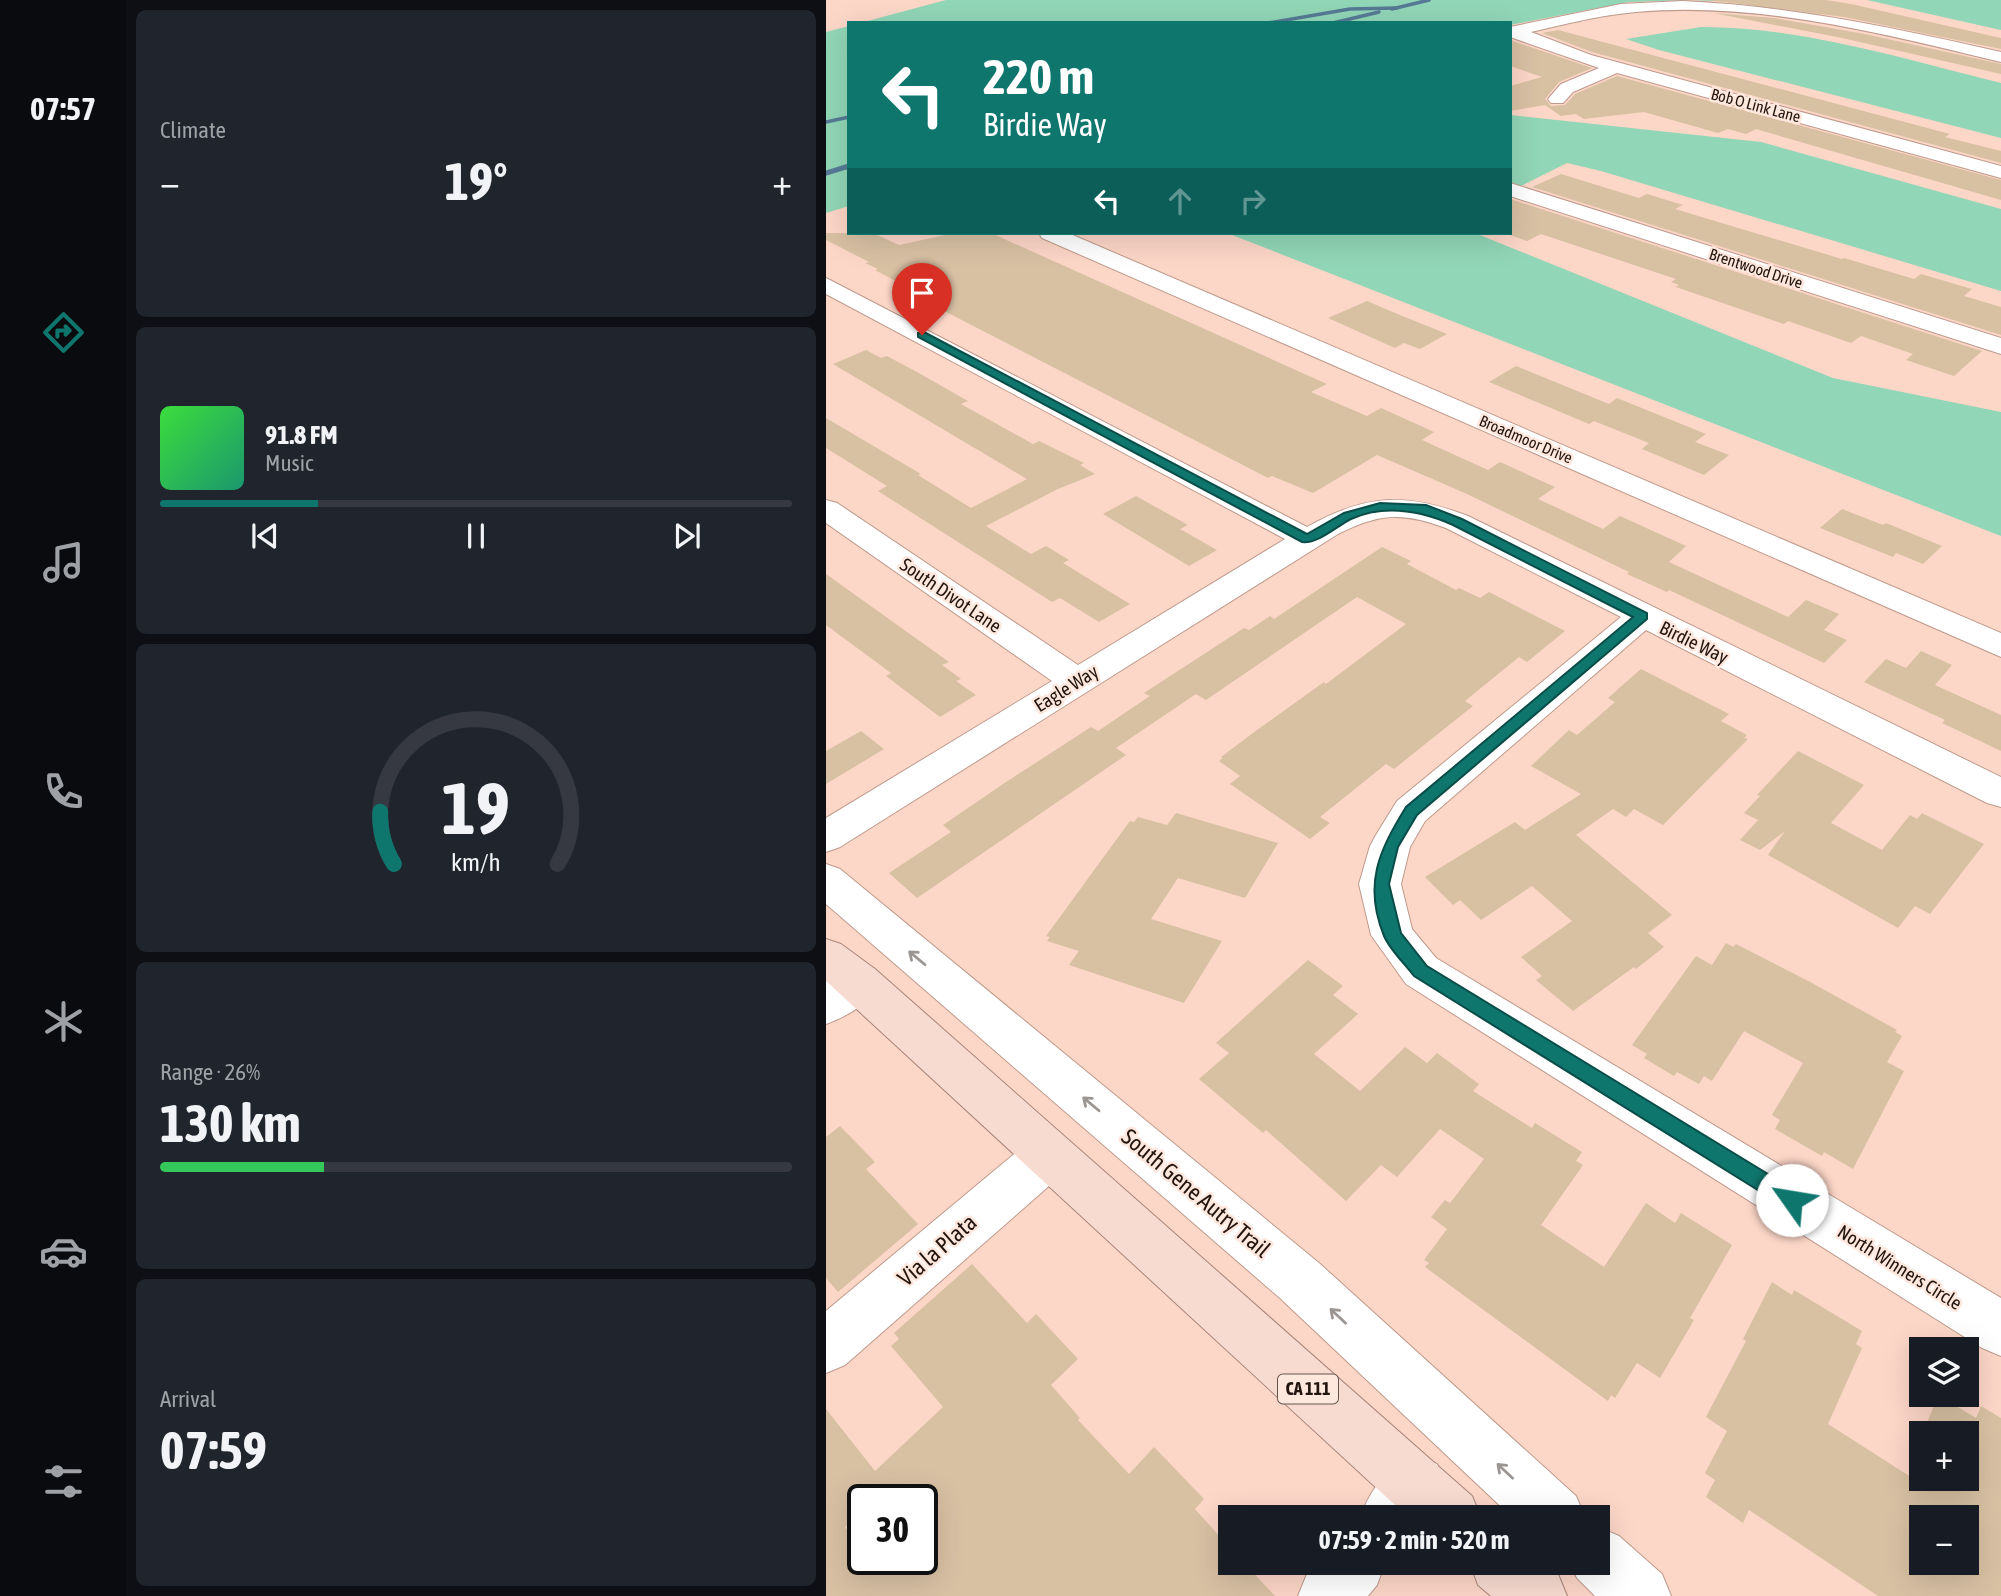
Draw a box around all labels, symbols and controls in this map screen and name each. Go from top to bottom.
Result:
text: 220 m [983,48,1094,104]
icon: left [868,49,959,140]
street label: Bob O Link Lane [1709,84,1803,126]
text: 07:57 [30,90,96,127]
text: Birdie Way [983,106,1107,143]
text: Climate [160,117,226,143]
text: 19° [444,151,508,211]
text: − [160,160,180,203]
text: + [772,160,792,203]
icon: left [1088,182,1126,220]
icon: ahead [1161,182,1199,220]
icon: right [1234,182,1272,220]
street label: Brentwood Drive [1707,244,1805,292]
pin [892,263,952,335]
icon: arrive [903,274,941,312]
icon: directions [39,308,88,357]
street label: Broadmoor Drive [1477,411,1575,467]
text: 91.8 FM [265,420,338,450]
text: Music [265,450,313,476]
icon: previous [246,517,284,555]
icon: pause [457,517,495,555]
icon: next [668,517,706,555]
icon: music [39,538,88,587]
street label: South Divot Lane [896,553,1006,637]
street label: Birdie Way [1656,616,1732,668]
street label: Eagle Way [1030,660,1102,716]
text: 19 [442,766,510,849]
icon: phone [39,767,88,816]
text: km/h [451,848,501,876]
one-way arrow [909,950,927,966]
icon: climate [39,997,88,1046]
text: Range · 26% [160,1059,260,1085]
text: 130 km [160,1093,301,1153]
one-way arrow [1083,1097,1101,1112]
street label: South Gene Autry Trail [1117,1123,1275,1263]
position arrow [1755,1163,1829,1237]
street label: Via la Plata [892,1209,982,1291]
street label: North Winners Circle [1834,1220,1966,1314]
icon: car [39,1227,88,1276]
one-way arrow [1330,1308,1347,1325]
map controls [1909,1337,1979,1575]
button: layers [1909,1337,1979,1407]
road number: CA 111 [1278,1374,1338,1404]
text: Arrival [160,1386,216,1412]
text: 07:59 [160,1420,267,1480]
button: + [1909,1421,1979,1491]
icon: filters [39,1457,88,1506]
one-way arrow [1496,1463,1514,1479]
speed limit sign: 30 [847,1484,938,1575]
button: − [1909,1505,1979,1575]
text: 07:59 · 2 min · 520 m [1319,1525,1509,1555]

